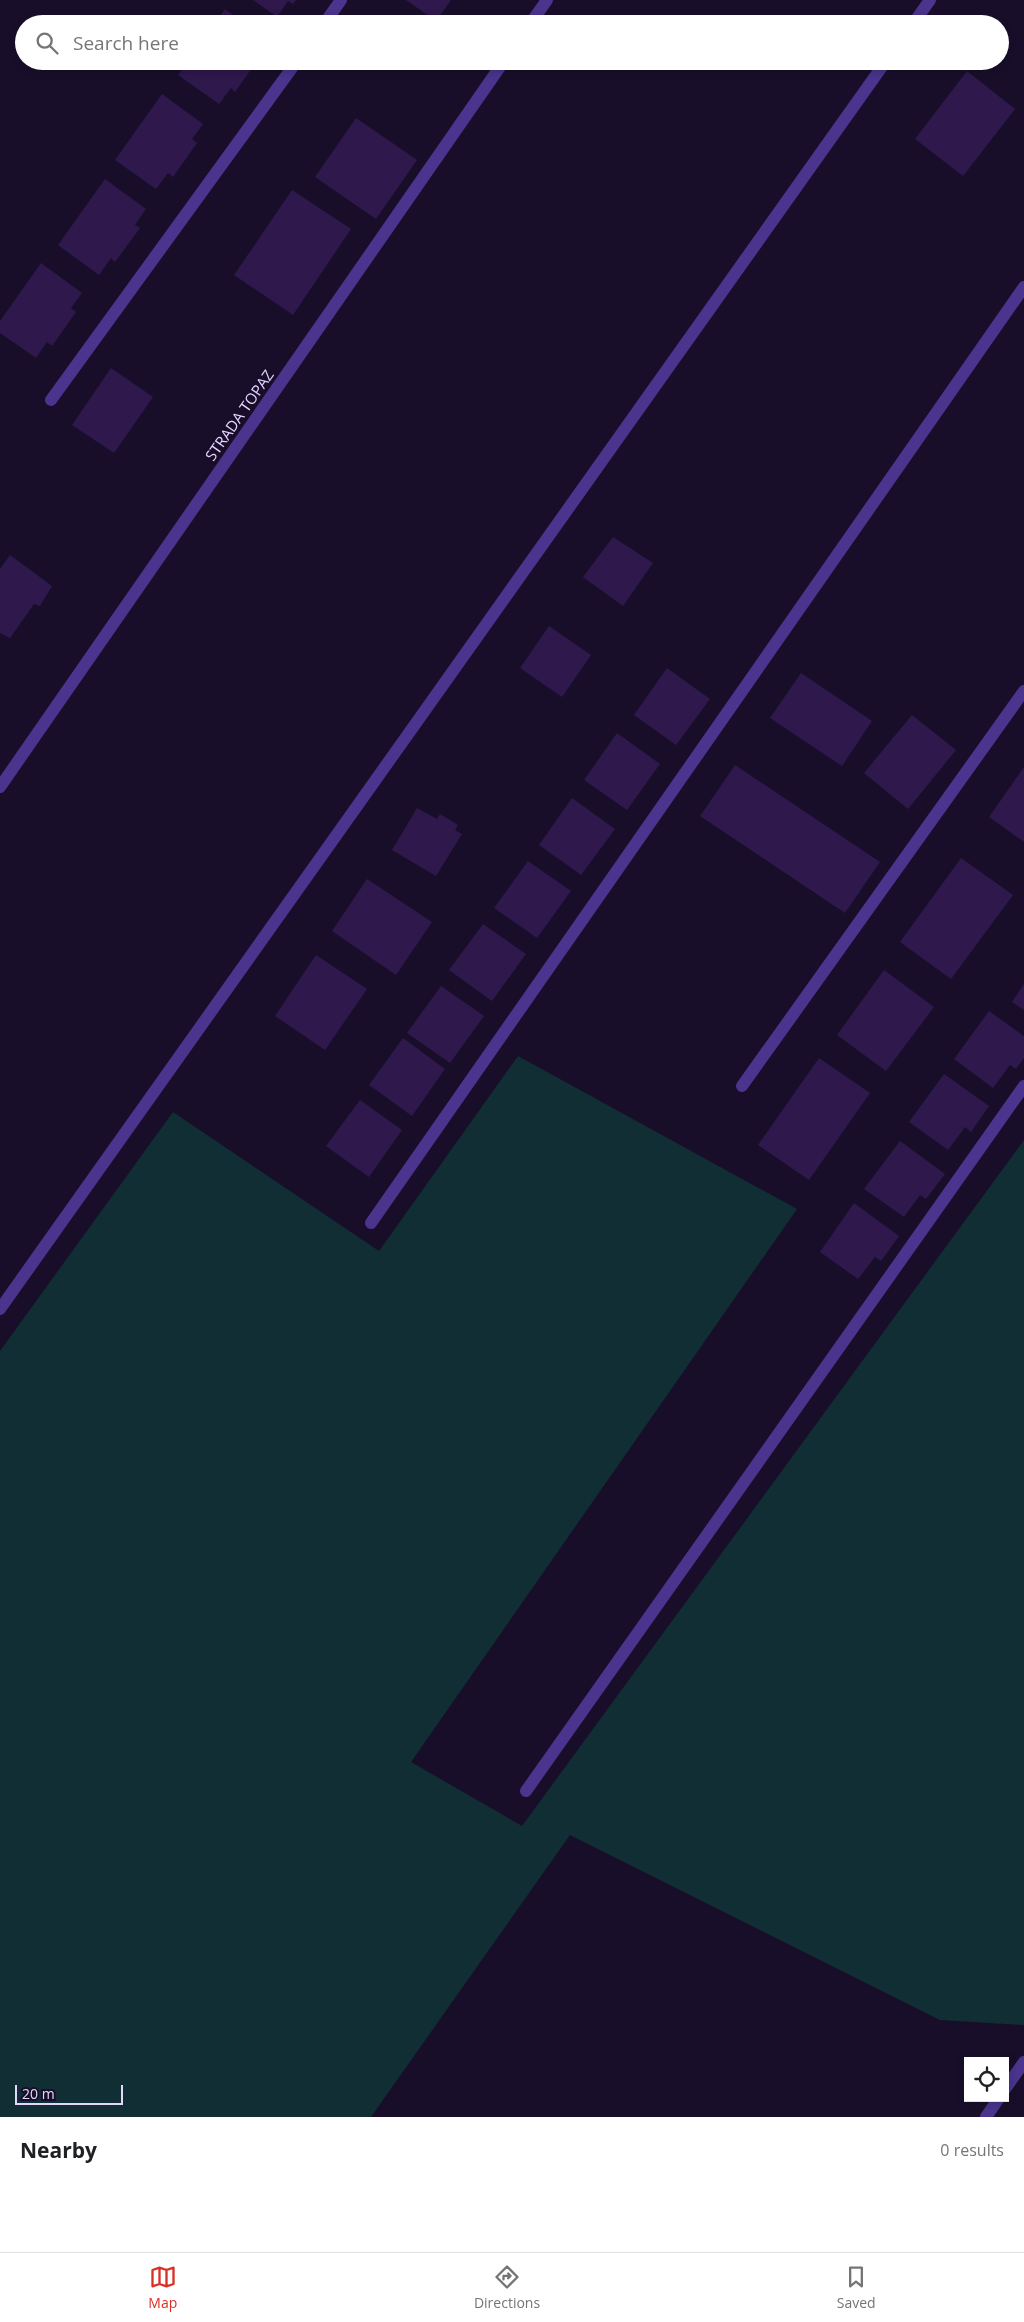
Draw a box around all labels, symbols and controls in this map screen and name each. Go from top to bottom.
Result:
search box [15,15,1009,70]
icon: search [33,29,61,57]
text: Search here [73,30,179,56]
street label: STRADA TOPAZ [200,366,278,464]
map controls [964,2057,1009,2102]
button: locate [964,2057,1009,2102]
scale bar [15,2082,122,2105]
text: 20 m [22,2084,55,2103]
text: Nearby [20,2136,97,2164]
text: 0 results [940,2139,1004,2161]
tab: Map [148,2263,177,2312]
tab: Directions [474,2263,540,2312]
tab: Saved [837,2263,876,2312]

